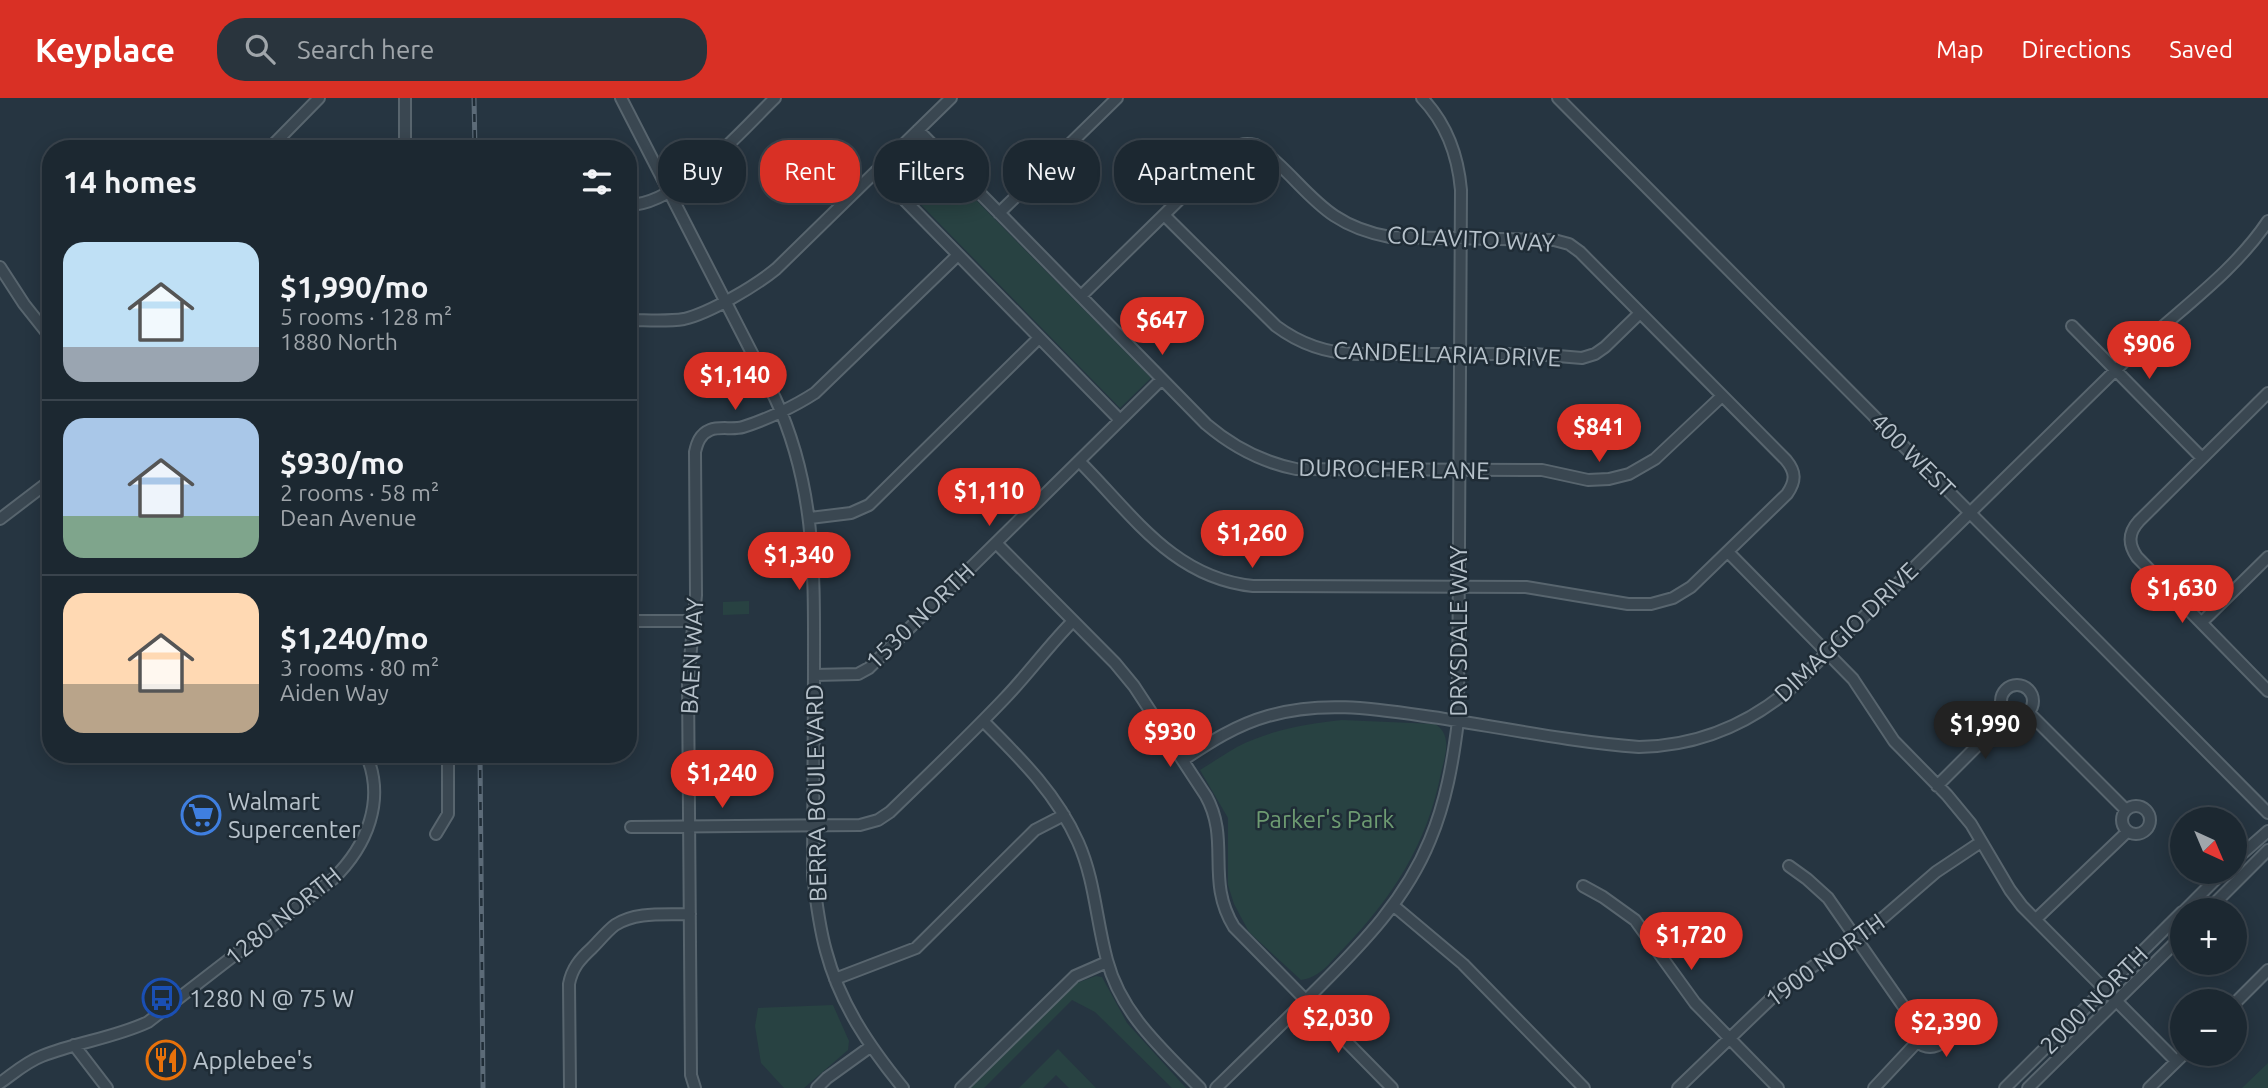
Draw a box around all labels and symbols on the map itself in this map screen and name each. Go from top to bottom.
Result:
street label: COLAVITO WAY [1386,221,1556,257]
pin: $647 [1121,298,1203,357]
pin: $906 [2108,322,2190,381]
street label: CANDELLARIA DRIVE [1333,337,1561,371]
pin: $1,140 [678,352,792,412]
pin: $841 [1558,404,1640,464]
street label: 400 WEST [1865,407,1961,503]
street label: DUROCHER LANE [1298,454,1490,484]
pin: $1,110 [932,468,1046,528]
pin: $1,260 [1195,510,1309,570]
pin: $1,340 [742,532,856,592]
street label: DRYSDALE WAY [1445,545,1472,717]
street label: DIMAGGIO DRIVE [1769,557,1923,707]
street label: 1530 NORTH [860,558,980,674]
pin: $1,630 [2125,566,2239,625]
street label: BAEN WAY [675,597,709,715]
street label: BERRA BOULEVARD [801,684,831,902]
pin: $1,990 [1928,702,2042,761]
pin: $930 [1129,710,1211,769]
pin: $1,240 [665,750,779,810]
place label: Walmart Supercenter [228,788,360,843]
supermarket icon: Walmart Supercenter [180,794,222,836]
park label: Parker's Park [1255,806,1395,833]
north arrow [2170,807,2247,884]
street label: 1280 NORTH [220,861,346,971]
street label: 1900 NORTH [1760,908,1890,1012]
pin: $1,720 [1634,912,1748,972]
street label: 2000 NORTH [2035,941,2153,1059]
bus stop icon: 1280 N @ 75 W [141,977,183,1019]
place label: 1280 N @ 75 W [189,985,354,1012]
pin: $2,030 [1281,996,1395,1055]
pin: $2,390 [1889,1000,2003,1059]
restaurant icon: Applebee's [145,1039,187,1081]
place label: Applebee's [193,1047,313,1074]

